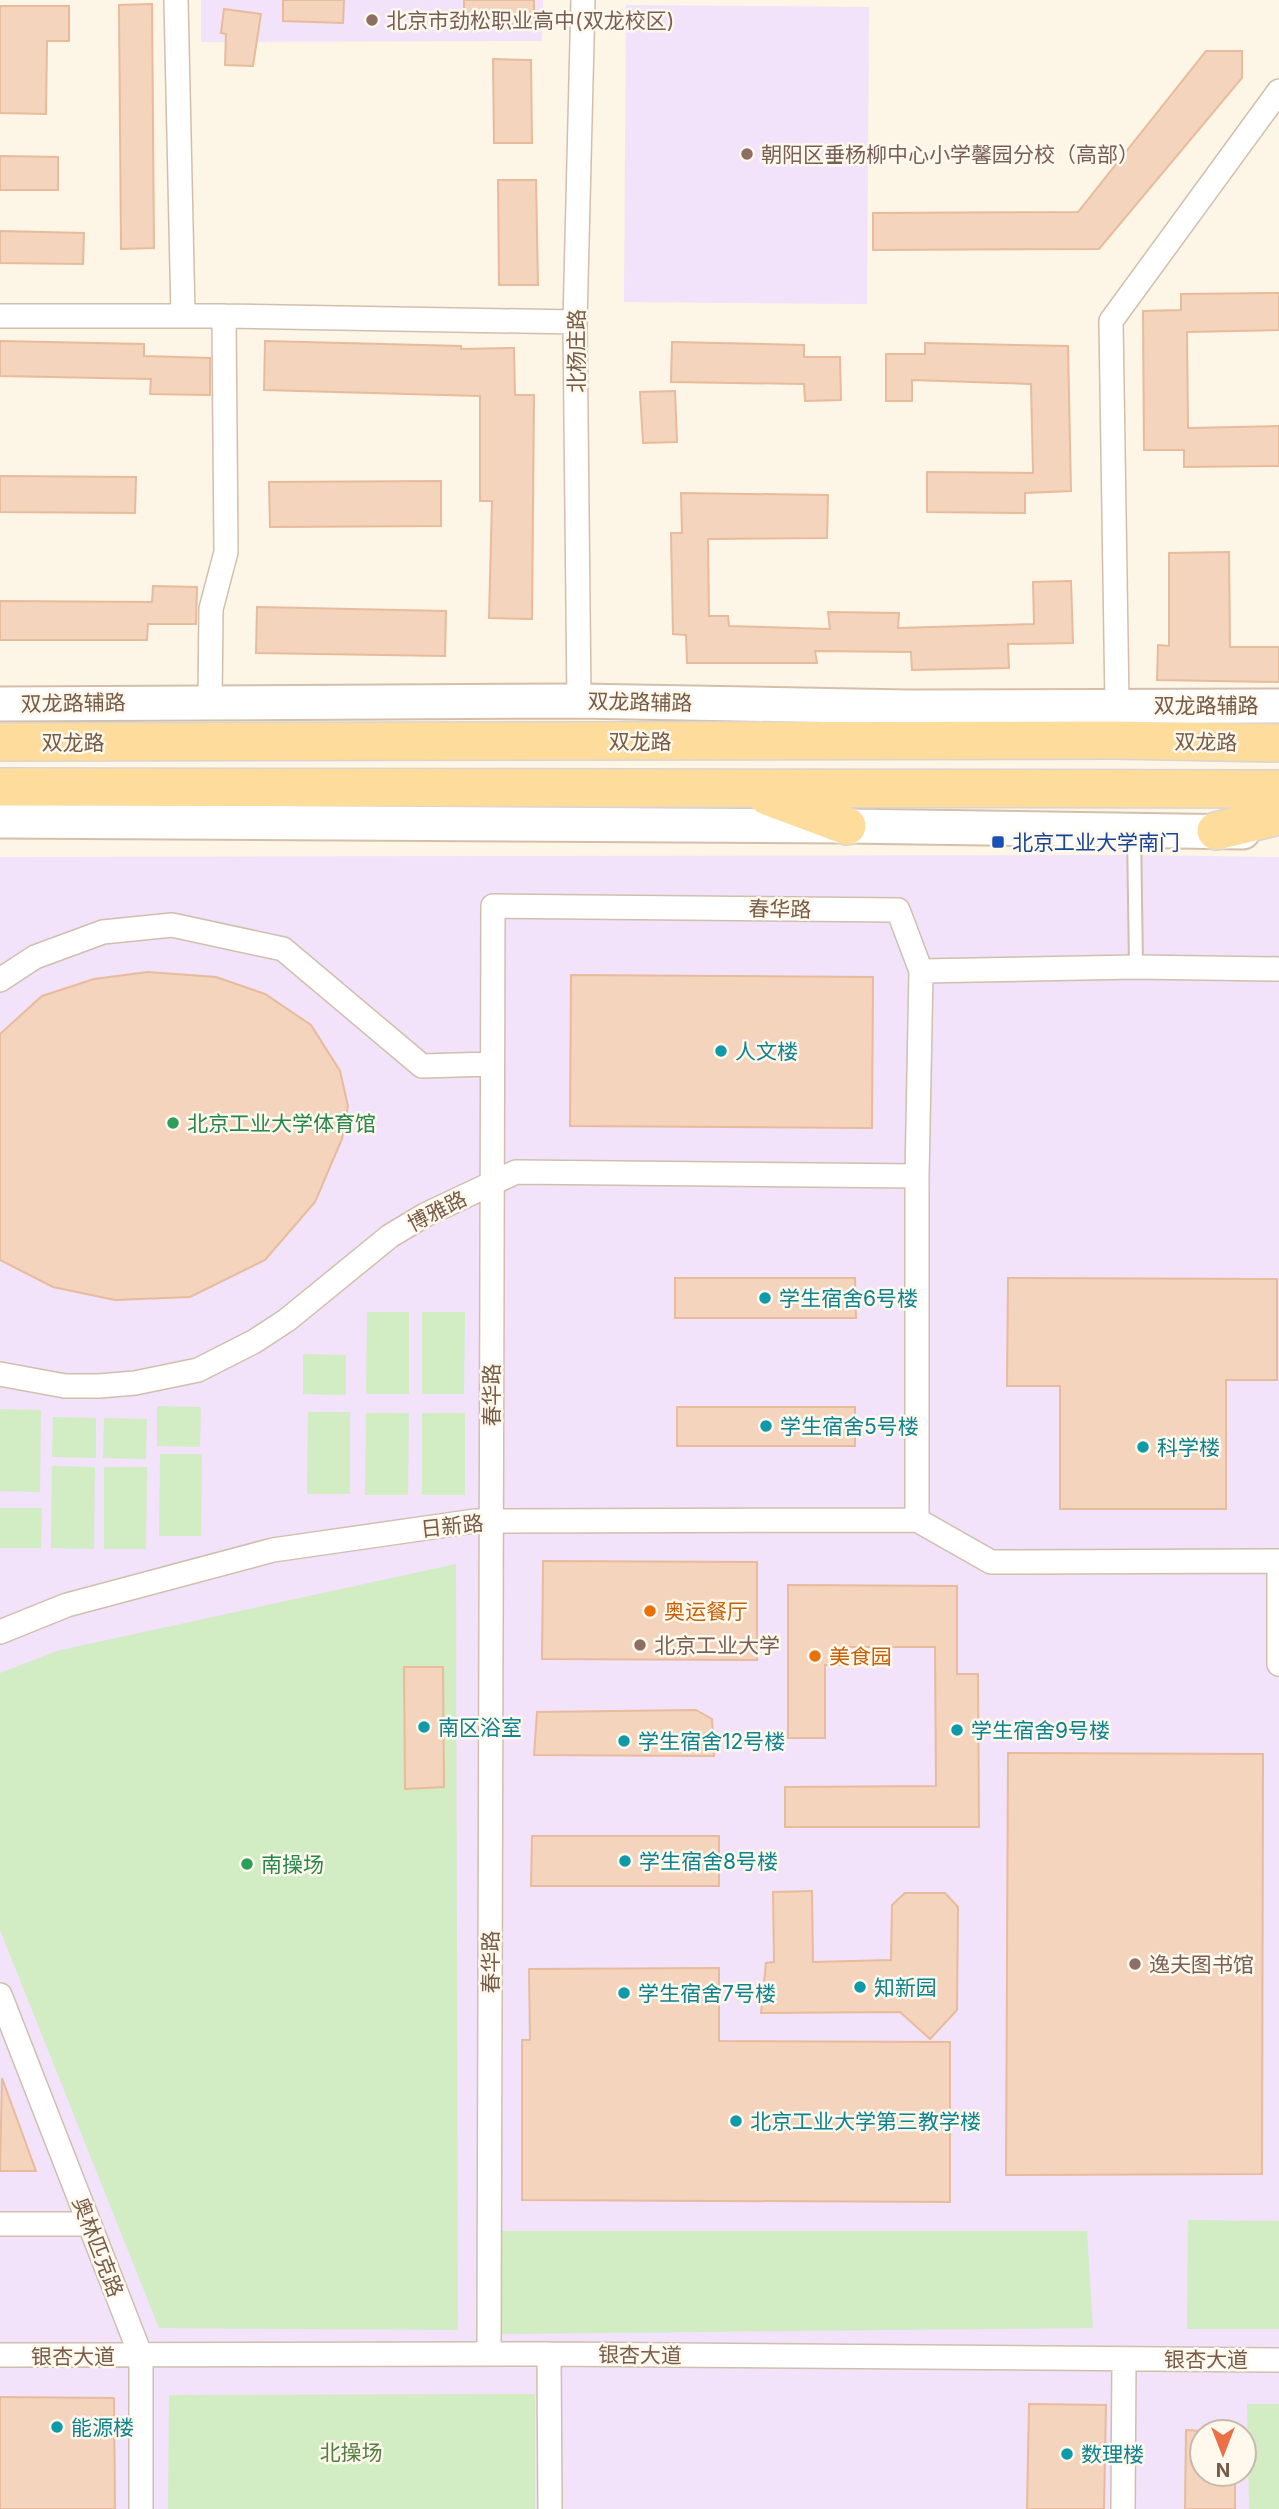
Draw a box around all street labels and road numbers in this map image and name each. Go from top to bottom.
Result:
street label: 北杨庄路 [564,309,589,393]
street label: 双龙路辅路 [587,689,693,715]
street label: 双龙路辅路 [20,690,126,716]
street label: 双龙路辅路 [1154,693,1259,718]
street label: 双龙路 [609,729,672,754]
street label: 双龙路 [1174,729,1238,755]
street label: 双龙路 [42,730,105,755]
street label: 春华路 [748,896,812,922]
street label: 博雅路 [403,1186,471,1236]
street label: 春华路 [479,1364,504,1427]
street label: 日新路 [419,1510,485,1542]
street label: 春华路 [478,1931,503,1994]
street label: 奥林匹克路 [68,2194,128,2300]
street label: 银杏大道 [598,2342,682,2368]
street label: 银杏大道 [31,2344,115,2369]
street label: 银杏大道 [1164,2347,1248,2372]

